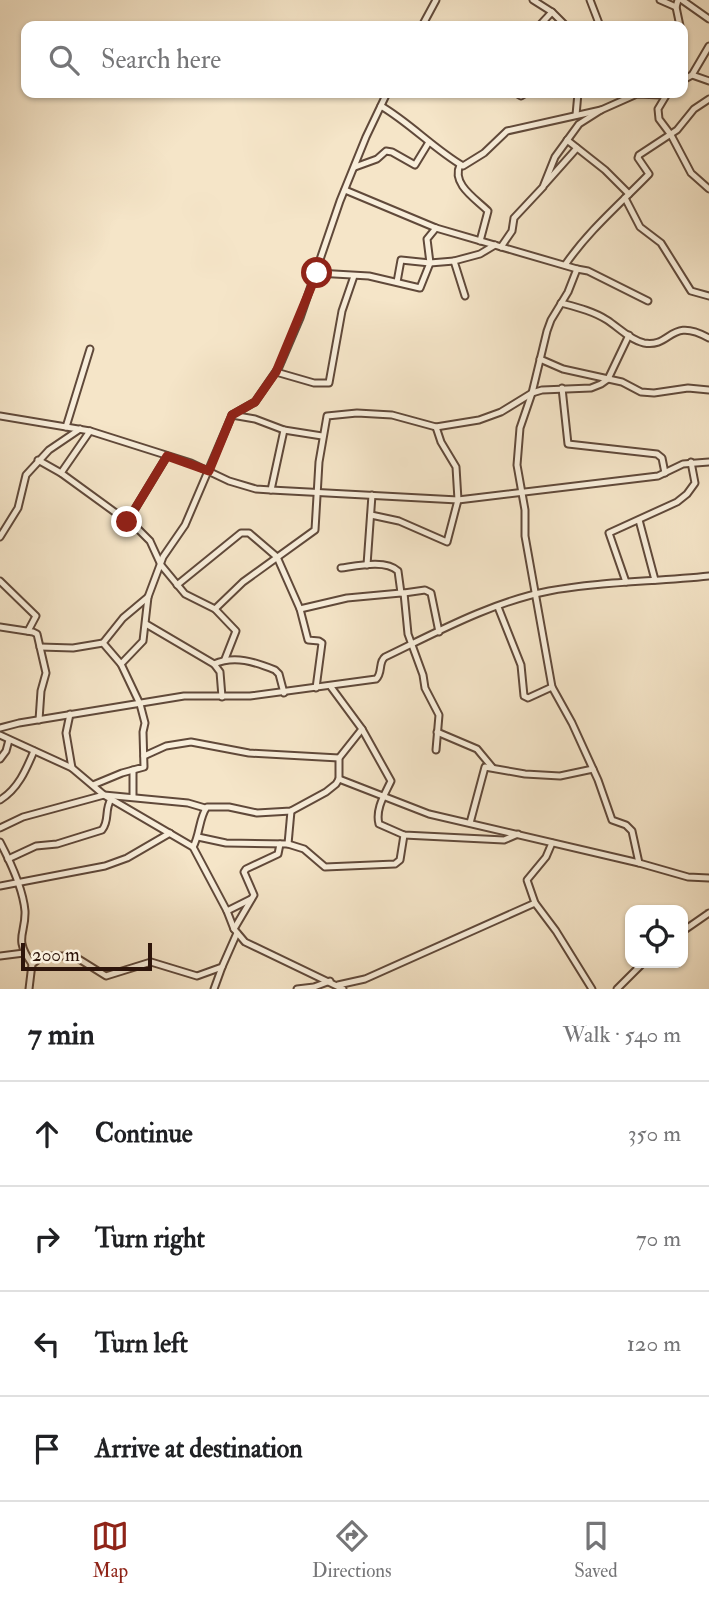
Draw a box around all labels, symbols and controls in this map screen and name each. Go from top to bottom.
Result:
search box [21,21,688,98]
icon: search [45,41,83,79]
text: Search here [101,44,221,76]
route start [301,257,332,288]
route end [111,506,142,537]
map controls [625,905,688,968]
button: locate [625,905,688,968]
scale bar [21,940,152,972]
text: 200 m [32,943,80,967]
text: 7 min [28,1016,95,1053]
text: Walk · 540 m [563,1020,681,1049]
icon: ahead [28,1115,66,1153]
text: Continue [95,1118,193,1150]
text: 350 m [628,1119,681,1148]
icon: right [28,1220,66,1258]
text: Turn right [95,1223,205,1255]
text: 70 m [636,1224,681,1253]
icon: left [28,1325,66,1363]
text: Turn left [95,1328,188,1360]
text: 120 m [627,1329,681,1358]
icon: arrive [28,1430,66,1468]
text: Arrive at destination [95,1433,303,1465]
tab: Map [91,1517,129,1583]
tab: Directions [312,1517,392,1583]
tab: Saved [574,1517,618,1583]

